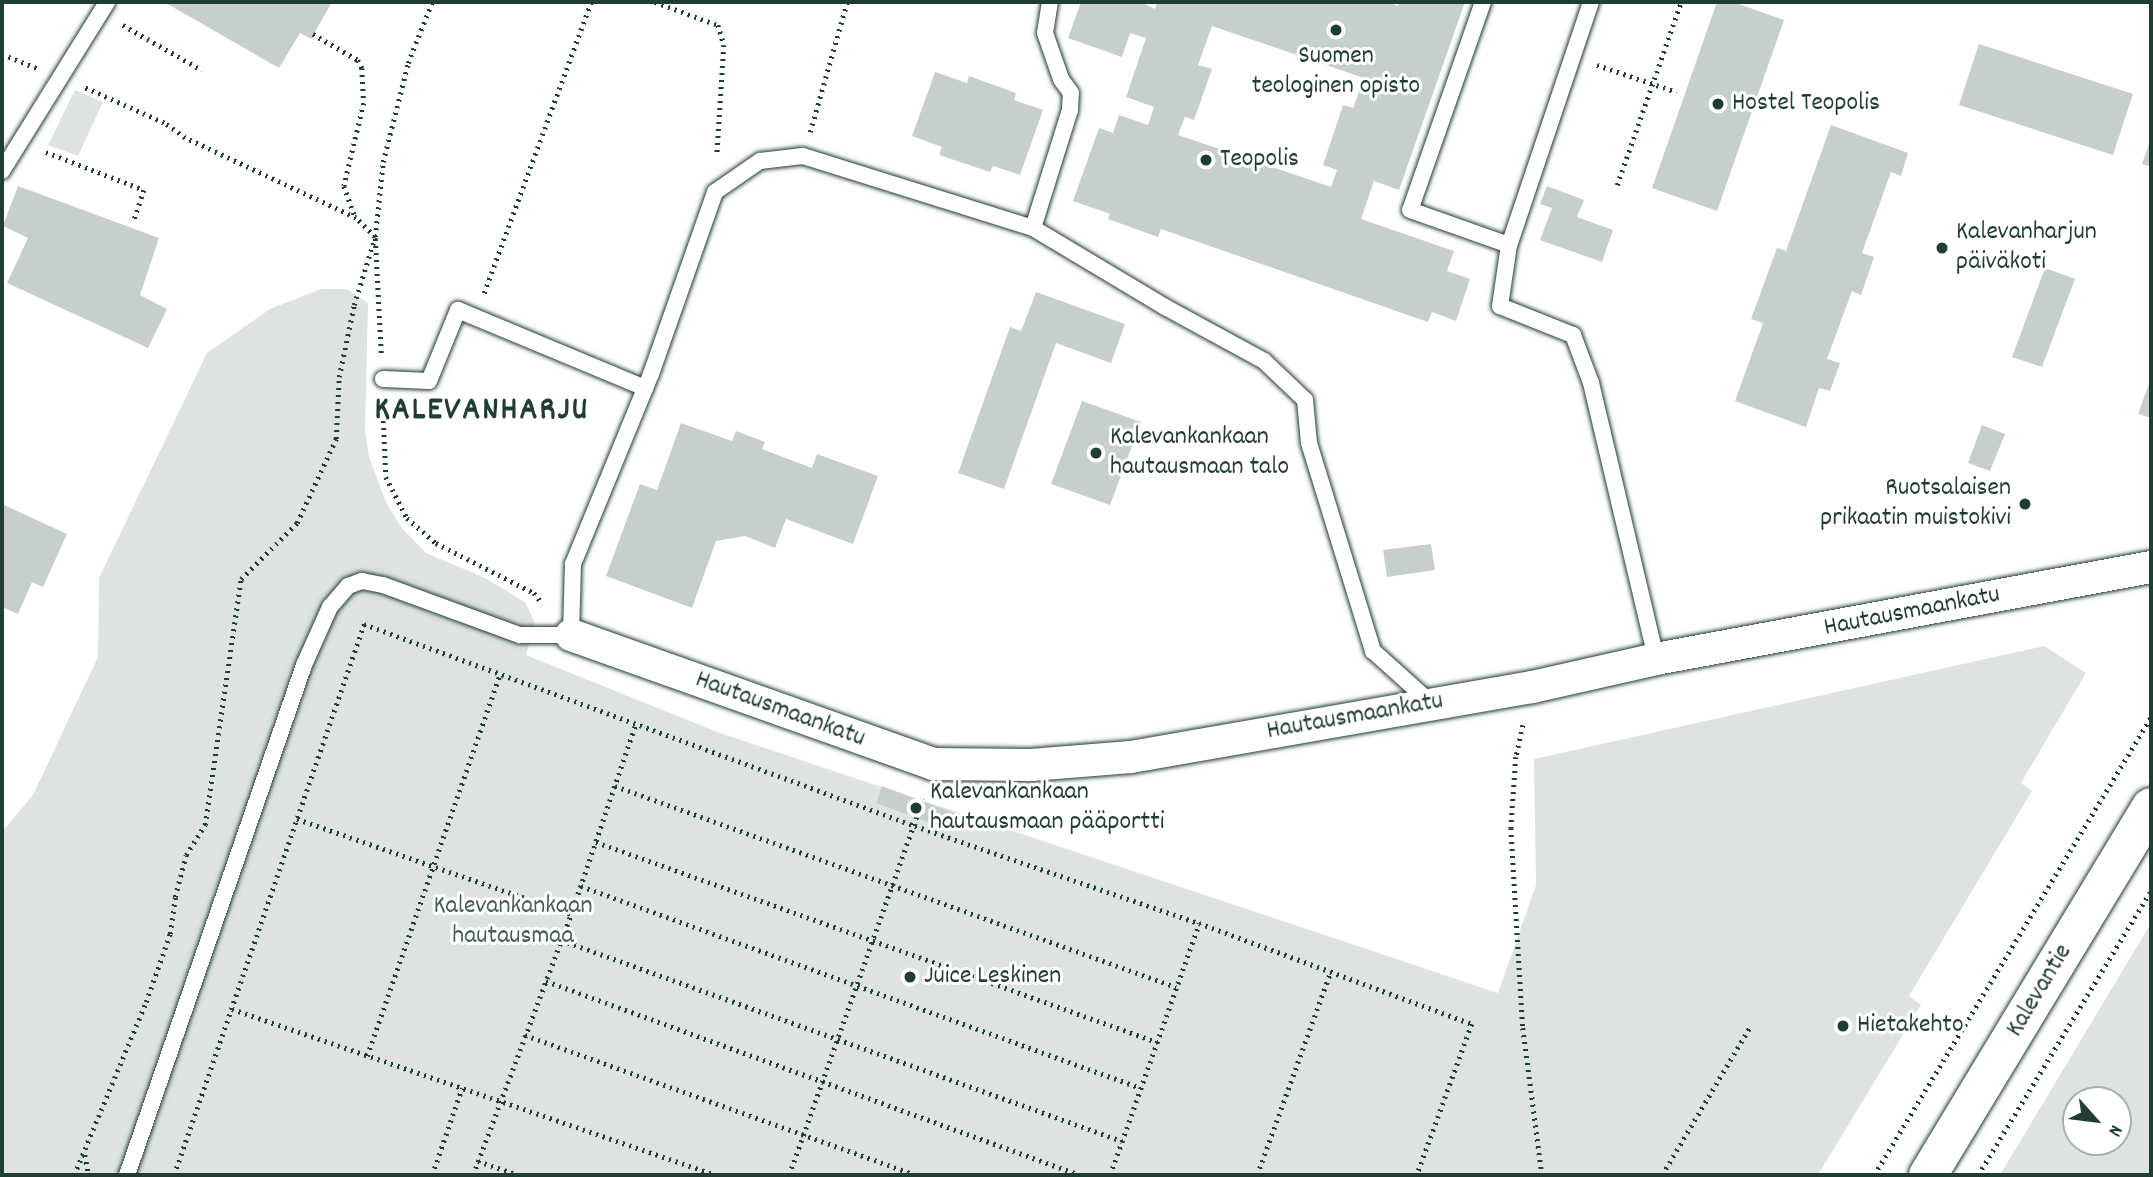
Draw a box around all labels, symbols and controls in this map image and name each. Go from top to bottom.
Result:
marker: Suomen teologinen opisto [1328,22,1344,38]
place label: Suomen teologinen opisto [1252,41,1420,102]
place label: Hostel Teopolis [1732,88,1880,120]
marker: Hostel Teopolis [1710,96,1726,112]
place label: Teopolis [1220,144,1299,176]
marker: Teopolis [1198,152,1214,168]
place label: Kalevanharjun päiväkoti [1956,217,2097,278]
marker: Kalevanharjun päiväkoti [1934,240,1950,256]
district label: KALEVANHARJU [376,392,588,432]
place label: Kalevankankaan hautausmaan talo [1110,422,1289,484]
marker: Kalevankankaan hautausmaan talo [1088,445,1104,461]
place label: Ruotsalaisen prikaatin muistokivi [1820,473,2011,534]
marker: Ruotsalaisen prikaatin muistokivi [2017,496,2033,512]
street label: Hautausmaankatu [1821,580,2003,644]
street label: Hautausmaankatu [691,665,869,755]
street label: Hautausmaankatu [1264,686,1446,748]
place label: Kalevankankaan hautausmaan pääportti [930,777,1165,838]
marker: Kalevankankaan hautausmaan pääportti [908,800,924,816]
park label: Kalevankankaan hautausmaa [434,891,592,953]
street label: Kalevantie [2000,939,2080,1043]
place label: Juice Leskinen [924,961,1061,993]
marker: Juice Leskinen [902,969,918,985]
place label: Hietakehto [1857,1010,1963,1042]
marker: Hietakehto [1835,1018,1851,1034]
north arrow [2062,1086,2132,1156]
text: N [2100,1120,2128,1141]

